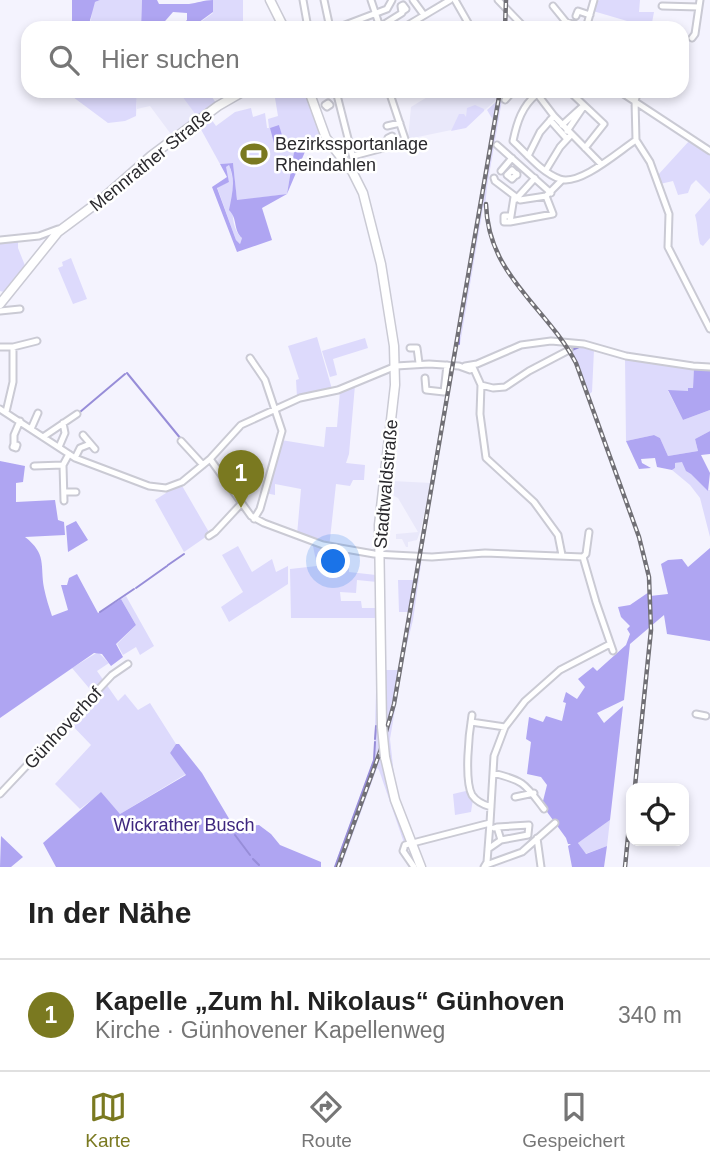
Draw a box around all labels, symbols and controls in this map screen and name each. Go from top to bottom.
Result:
search box [21,21,689,98]
icon: search [45,41,83,79]
text: Hier suchen [101,44,240,74]
street label: Mennrather Straße [86,105,216,215]
place label: Bezirkssportanlage Rheindahlen [275,134,428,175]
sports icon: Bezirkssportanlage Rheindahlen [239,139,269,169]
street label: Stadtwaldstraße [370,418,402,550]
pin: 1 [218,450,264,508]
your location [316,544,350,578]
street label: Günhoverhof [20,682,106,773]
map controls [626,783,689,846]
button: locate [626,783,689,846]
park label: Wickrather Busch [113,815,255,835]
text: In der Nähe [28,896,191,929]
text: Kapelle „Zum hl. Nikolaus“ Günhoven [95,986,565,1016]
text: 1 [45,1002,57,1028]
text: 340 m [618,1002,682,1028]
text: Kirche · Günhovener Kapellenweg [95,1017,445,1043]
tab: Karte [85,1088,131,1152]
tab: Route [301,1088,352,1152]
tab: Gespeichert [522,1088,625,1152]

